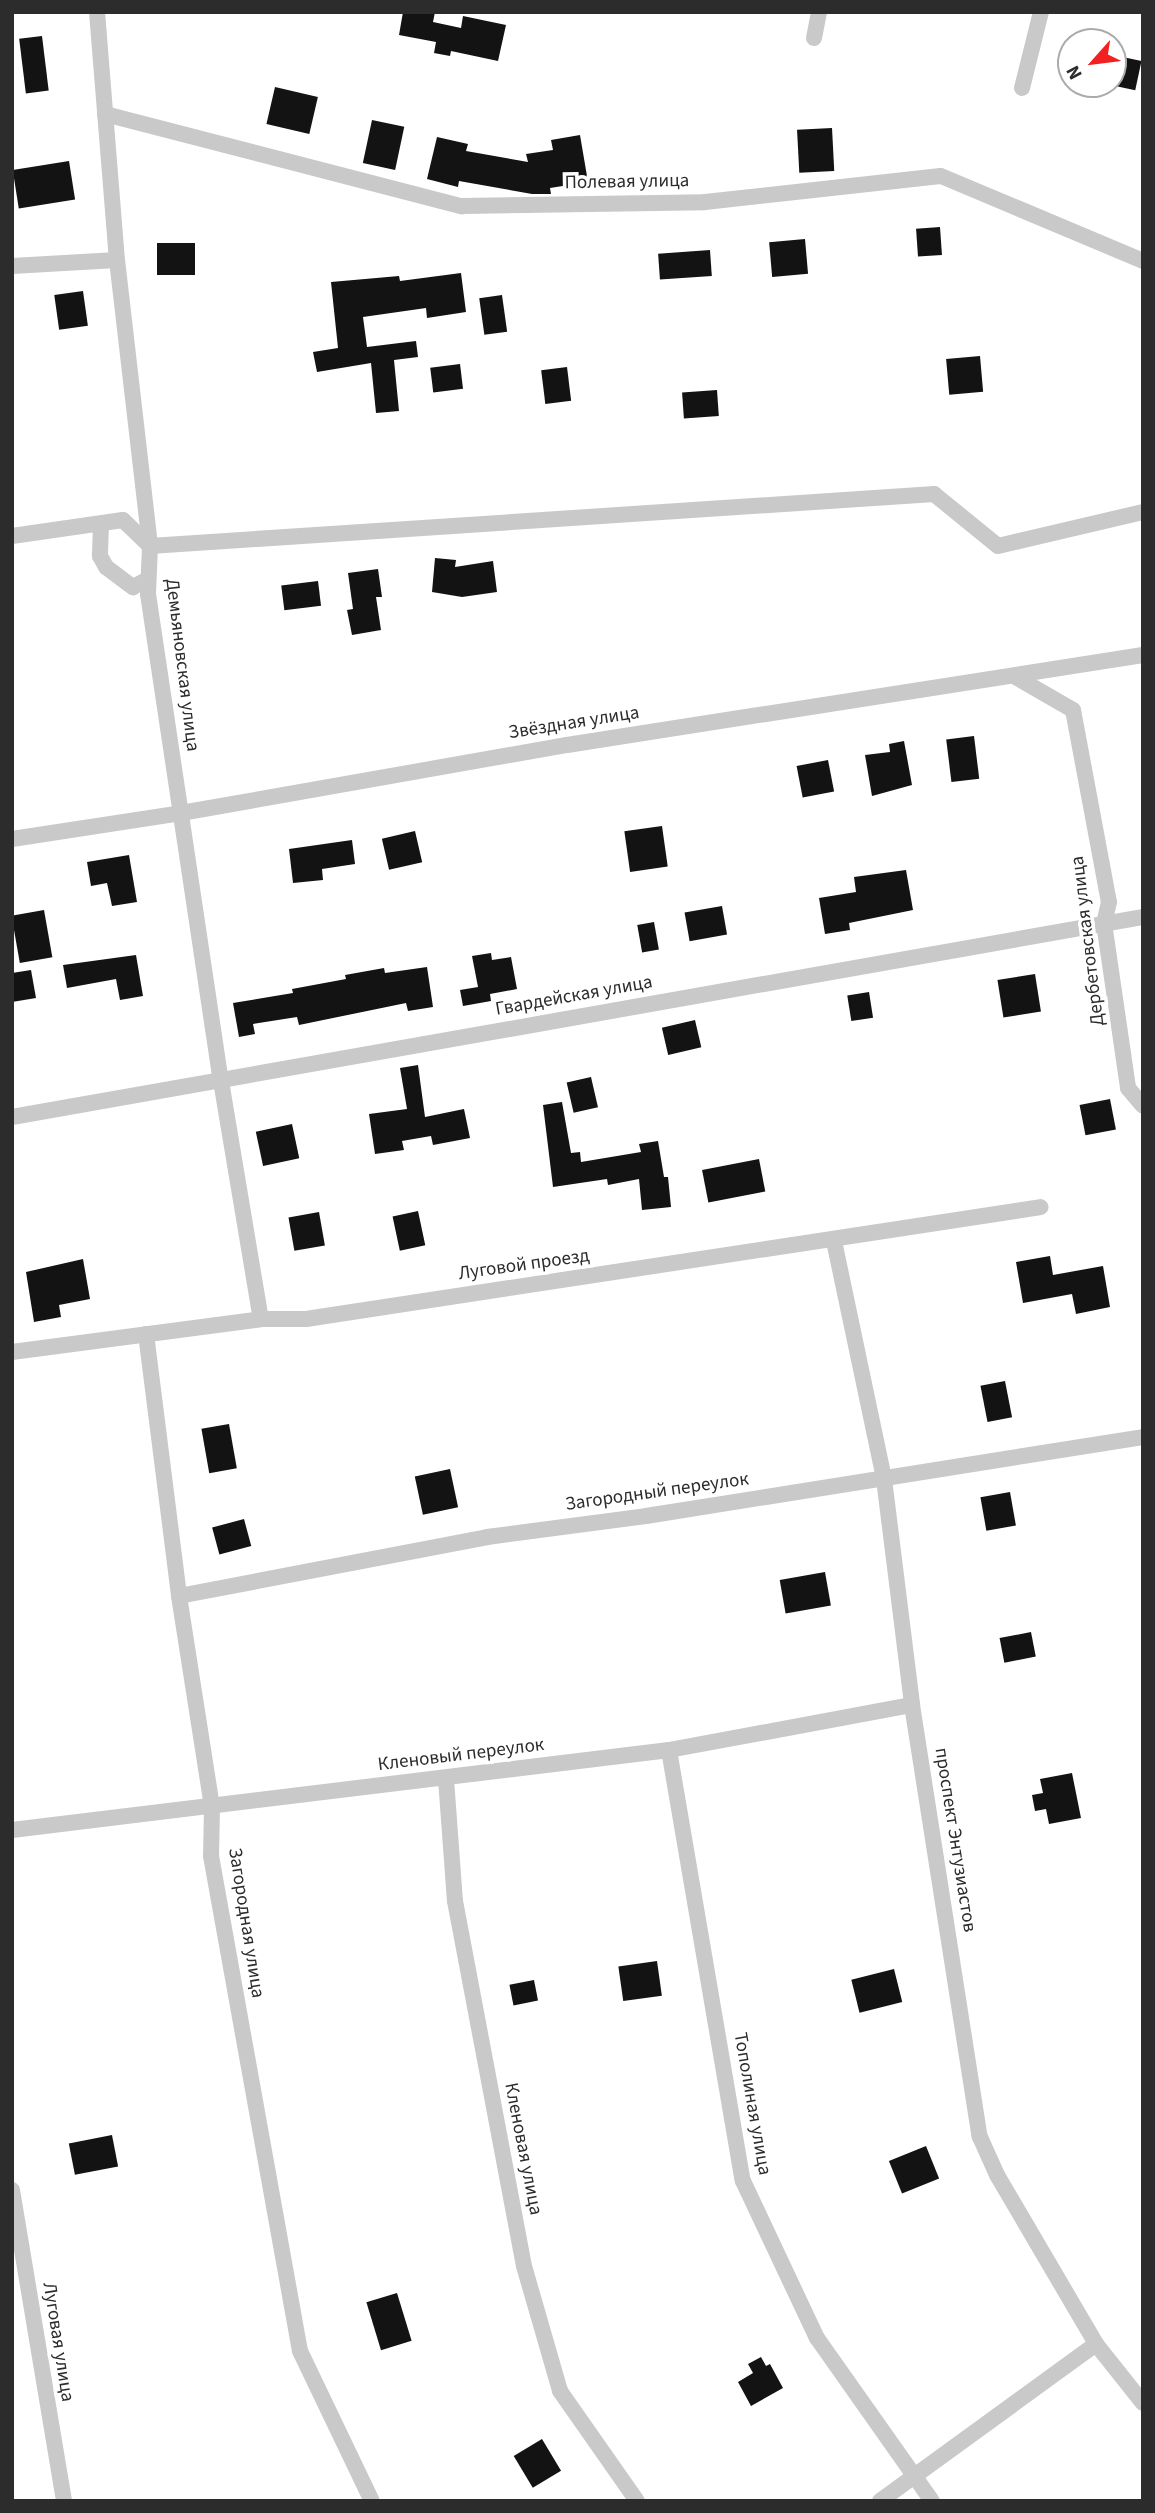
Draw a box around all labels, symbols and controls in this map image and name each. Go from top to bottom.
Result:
north arrow [1057,28,1127,98]
text: N [1060,60,1090,84]
street label: Полевая улица [564,170,690,194]
street label: Демьяновская улица [160,577,204,753]
street label: Звёздная улица [507,701,641,745]
street label: Дербетовская улица [1066,855,1110,1027]
street label: Гвардейская улица [494,971,654,1021]
street label: Луговой проезд [457,1245,591,1285]
street label: Загородный переулок [564,1468,750,1516]
street label: Кленовый переулок [377,1733,545,1777]
street label: проспект Энтузиастов [929,1746,981,1934]
street label: Загородная улица [223,1846,269,2000]
street label: Тополиная улица [728,2031,776,2177]
street label: Кленовая улица [499,2081,547,2217]
street label: Луговая улица [37,2281,79,2403]

